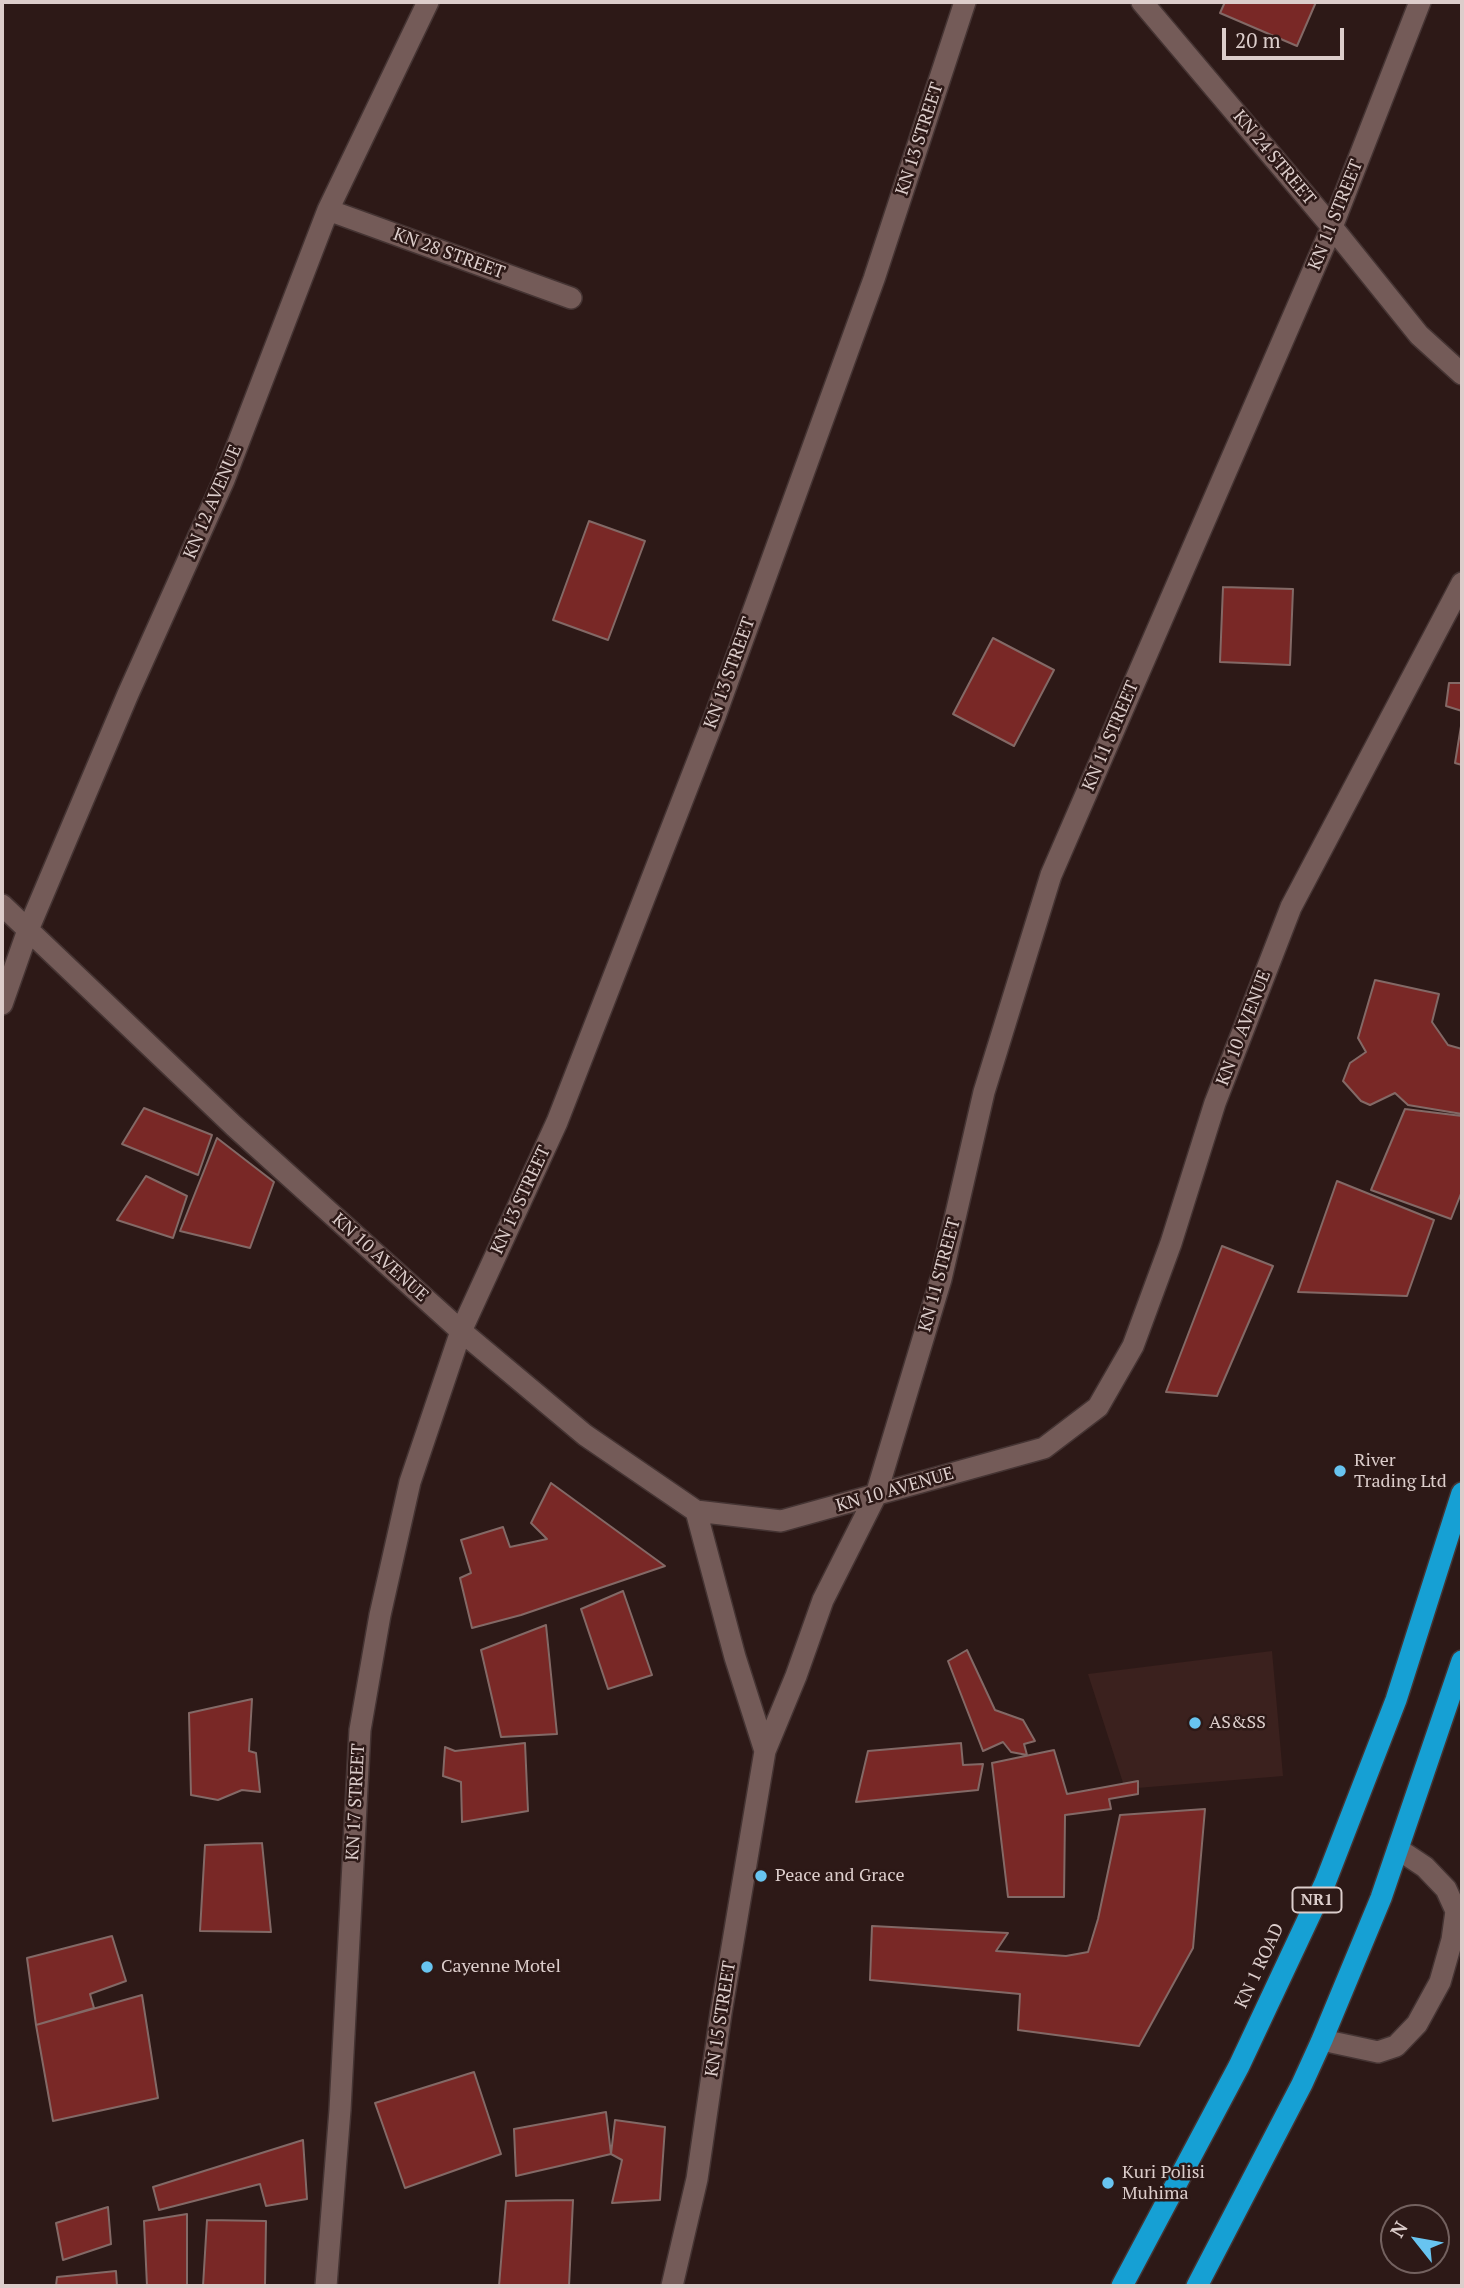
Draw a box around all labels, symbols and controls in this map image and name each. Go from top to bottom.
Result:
scale bar [1226,14,1348,58]
text: 20 m [1235,26,1281,54]
street label: KN 13 STREET [892,80,948,198]
street label: KN 24 STREET [1228,106,1320,210]
street label: KN 11 STREET [1304,157,1368,273]
street label: KN 28 STREET [390,224,508,284]
street label: KN 12 AVENUE [179,442,247,562]
street label: KN 13 STREET [700,614,760,732]
street label: KN 11 STREET [1078,678,1144,794]
street label: KN 10 AVENUE [1212,967,1276,1089]
street label: KN 13 STREET [486,1142,556,1258]
street label: KN 10 AVENUE [328,1209,432,1307]
street label: KN 11 STREET [914,1216,966,1334]
place label: River Trading Ltd [1354,1450,1447,1492]
street label: KN 10 AVENUE [834,1463,956,1517]
marker: River Trading Ltd [1332,1463,1348,1479]
place label: AS&SS [1209,1712,1266,1734]
marker: AS&SS [1187,1715,1203,1731]
street label: KN 17 STREET [342,1743,370,1861]
place label: Peace and Grace [775,1865,904,1887]
marker: Peace and Grace [753,1868,769,1884]
road number: NR1 [1292,1888,1342,1912]
street label: KN 1 ROAD [1231,1920,1289,2012]
place label: Cayenne Motel [441,1956,561,1978]
marker: Cayenne Motel [419,1959,435,1975]
street label: KN 15 STREET [701,1959,741,2079]
place label: Kuri Polisi Muhima [1122,2162,1205,2204]
marker: Kuri Polisi Muhima [1100,2175,1116,2191]
north arrow [1380,2204,1450,2274]
text: N [1384,2216,1413,2242]

